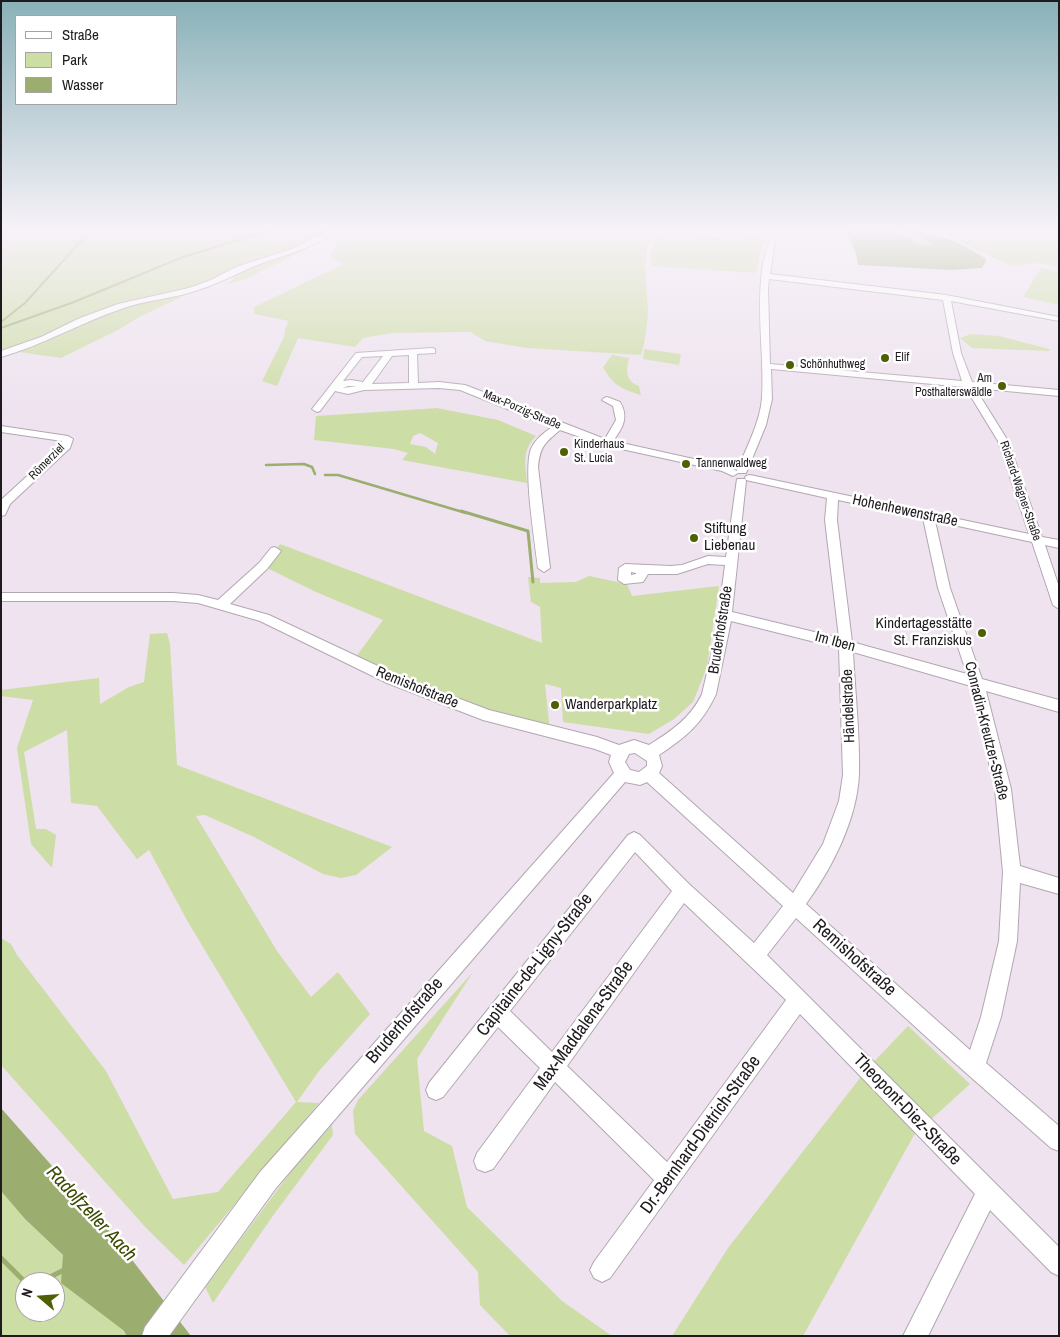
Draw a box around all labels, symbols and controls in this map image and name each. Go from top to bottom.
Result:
legend [15,15,178,105]
text: Straße [62,24,99,45]
text: Park [62,49,87,70]
text: Wasser [62,74,103,95]
place label: Elif [895,351,909,365]
marker: Elif [879,352,891,364]
place label: Schönhuthweg [800,358,865,372]
marker: Schönhuthweg [784,359,796,371]
place label: Am Posthalterswäldle [915,372,992,400]
marker: Am Posthalterswäldle [996,380,1008,392]
street label: Max-Porzig-Straße [481,387,563,433]
place label: Kinderhaus St. Lucia [574,438,624,466]
street label: Richard-Wagner-Straße [996,439,1044,543]
street label: Römerziel [26,441,68,483]
marker: Kinderhaus St. Lucia [558,446,570,458]
place label: Tannenwaldweg [696,457,767,471]
marker: Tannenwaldweg [680,458,692,470]
street label: Hohenhewenstraße [851,491,959,531]
place label: Stiftung Liebenau [704,520,755,555]
marker: Stiftung Liebenau [688,532,700,544]
street label: Bruderhofstraße [705,585,737,675]
place label: Kindertagesstätte St. Franziskus [876,615,972,650]
marker: Kindertagesstätte St. Franziskus [976,627,988,639]
street label: Im Iben [813,628,857,656]
street label: Conradin-Kreutzer-Straße [960,660,1012,802]
street label: Remishofstraße [373,663,461,713]
street label: Händelstraße [839,669,859,743]
place label: Wanderparkplatz [565,696,658,714]
marker: Wanderparkplatz [549,699,561,711]
street label: Capitaine-de-Ligny-Straße [472,889,598,1041]
street label: Remishofstraße [808,915,900,1001]
street label: Max-Maddalena-Straße [530,957,638,1095]
street label: Bruderhofstraße [362,974,448,1068]
street label: Theopont-Diez-Straße [848,1050,966,1170]
street label: Dr.-Bernhard-Dietrich-Straße [636,1052,766,1218]
water label: Radolfzeller Aach [41,1162,141,1266]
north arrow [15,1272,65,1322]
text: N [17,1286,37,1299]

